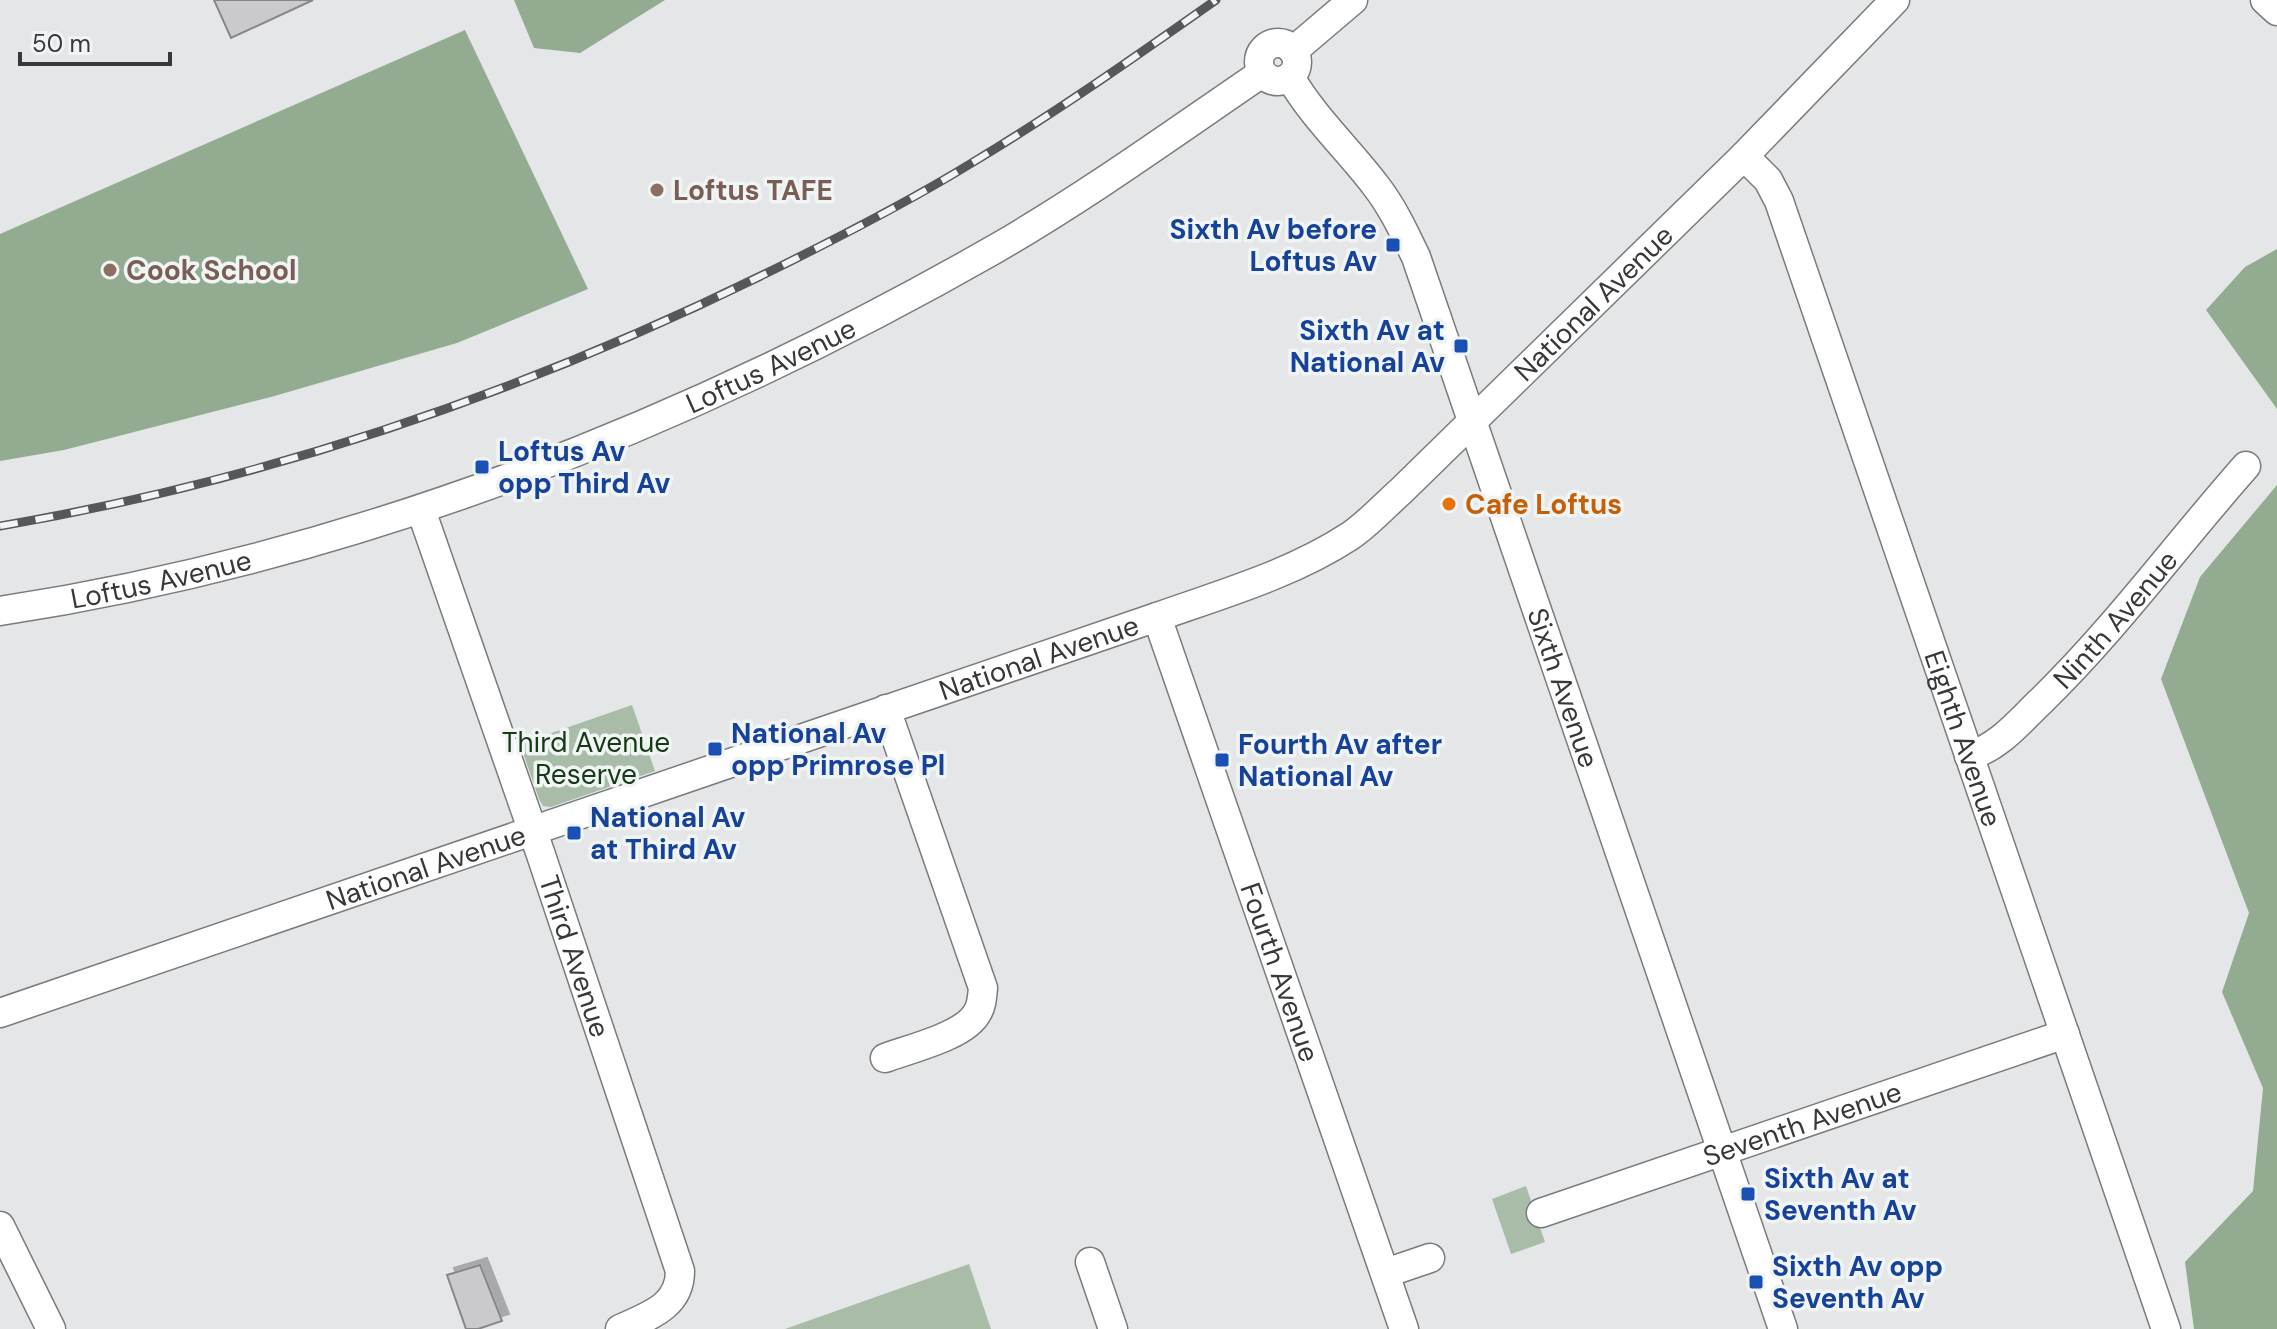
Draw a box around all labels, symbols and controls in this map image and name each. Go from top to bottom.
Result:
scale bar [20,16,170,66]
text: 50 m [32,28,91,59]
place label: Loftus TAFE [673,172,833,209]
marker: Loftus TAFE [648,181,666,199]
place label: Sixth Av before Loftus Av [1170,211,1377,280]
street label: National Avenue [1506,217,1681,389]
marker: Sixth Av before Loftus Av [1384,236,1402,254]
place label: Cook School [126,252,296,289]
marker: Cook School [101,261,119,279]
street label: Loftus Avenue [680,310,862,422]
place label: Sixth Av at National Av [1290,312,1445,381]
marker: Sixth Av at National Av [1452,337,1470,355]
place label: Loftus Av opp Third Av [498,433,670,502]
marker: Loftus Av opp Third Av [473,458,491,476]
place label: Cafe Loftus [1465,486,1622,523]
marker: Cafe Loftus [1440,495,1458,513]
street label: Loftus Avenue [68,542,255,618]
street label: Ninth Avenue [2045,543,2186,697]
street label: Sixth Avenue [1519,603,1607,773]
street label: National Avenue [934,607,1144,709]
street label: Eighth Avenue [1916,646,2010,832]
place label: National Av opp Primrose Pl [731,715,945,784]
park label: Third Avenue Reserve [502,724,670,793]
place label: Fourth Av after National Av [1238,726,1442,795]
marker: National Av opp Primrose Pl [706,740,724,758]
marker: Fourth Av after National Av [1213,751,1231,769]
place label: National Av at Third Av [590,799,746,868]
street label: National Avenue [321,816,531,919]
marker: National Av at Third Av [565,824,583,842]
street label: Third Avenue [530,871,619,1042]
street label: Fourth Avenue [1232,878,1328,1067]
street label: Seventh Avenue [1698,1073,1906,1175]
place label: Sixth Av at Seventh Av [1764,1160,1917,1229]
marker: Sixth Av at Seventh Av [1739,1185,1757,1203]
place label: Sixth Av opp Seventh Av [1772,1248,1943,1317]
marker: Sixth Av opp Seventh Av [1747,1273,1765,1291]

